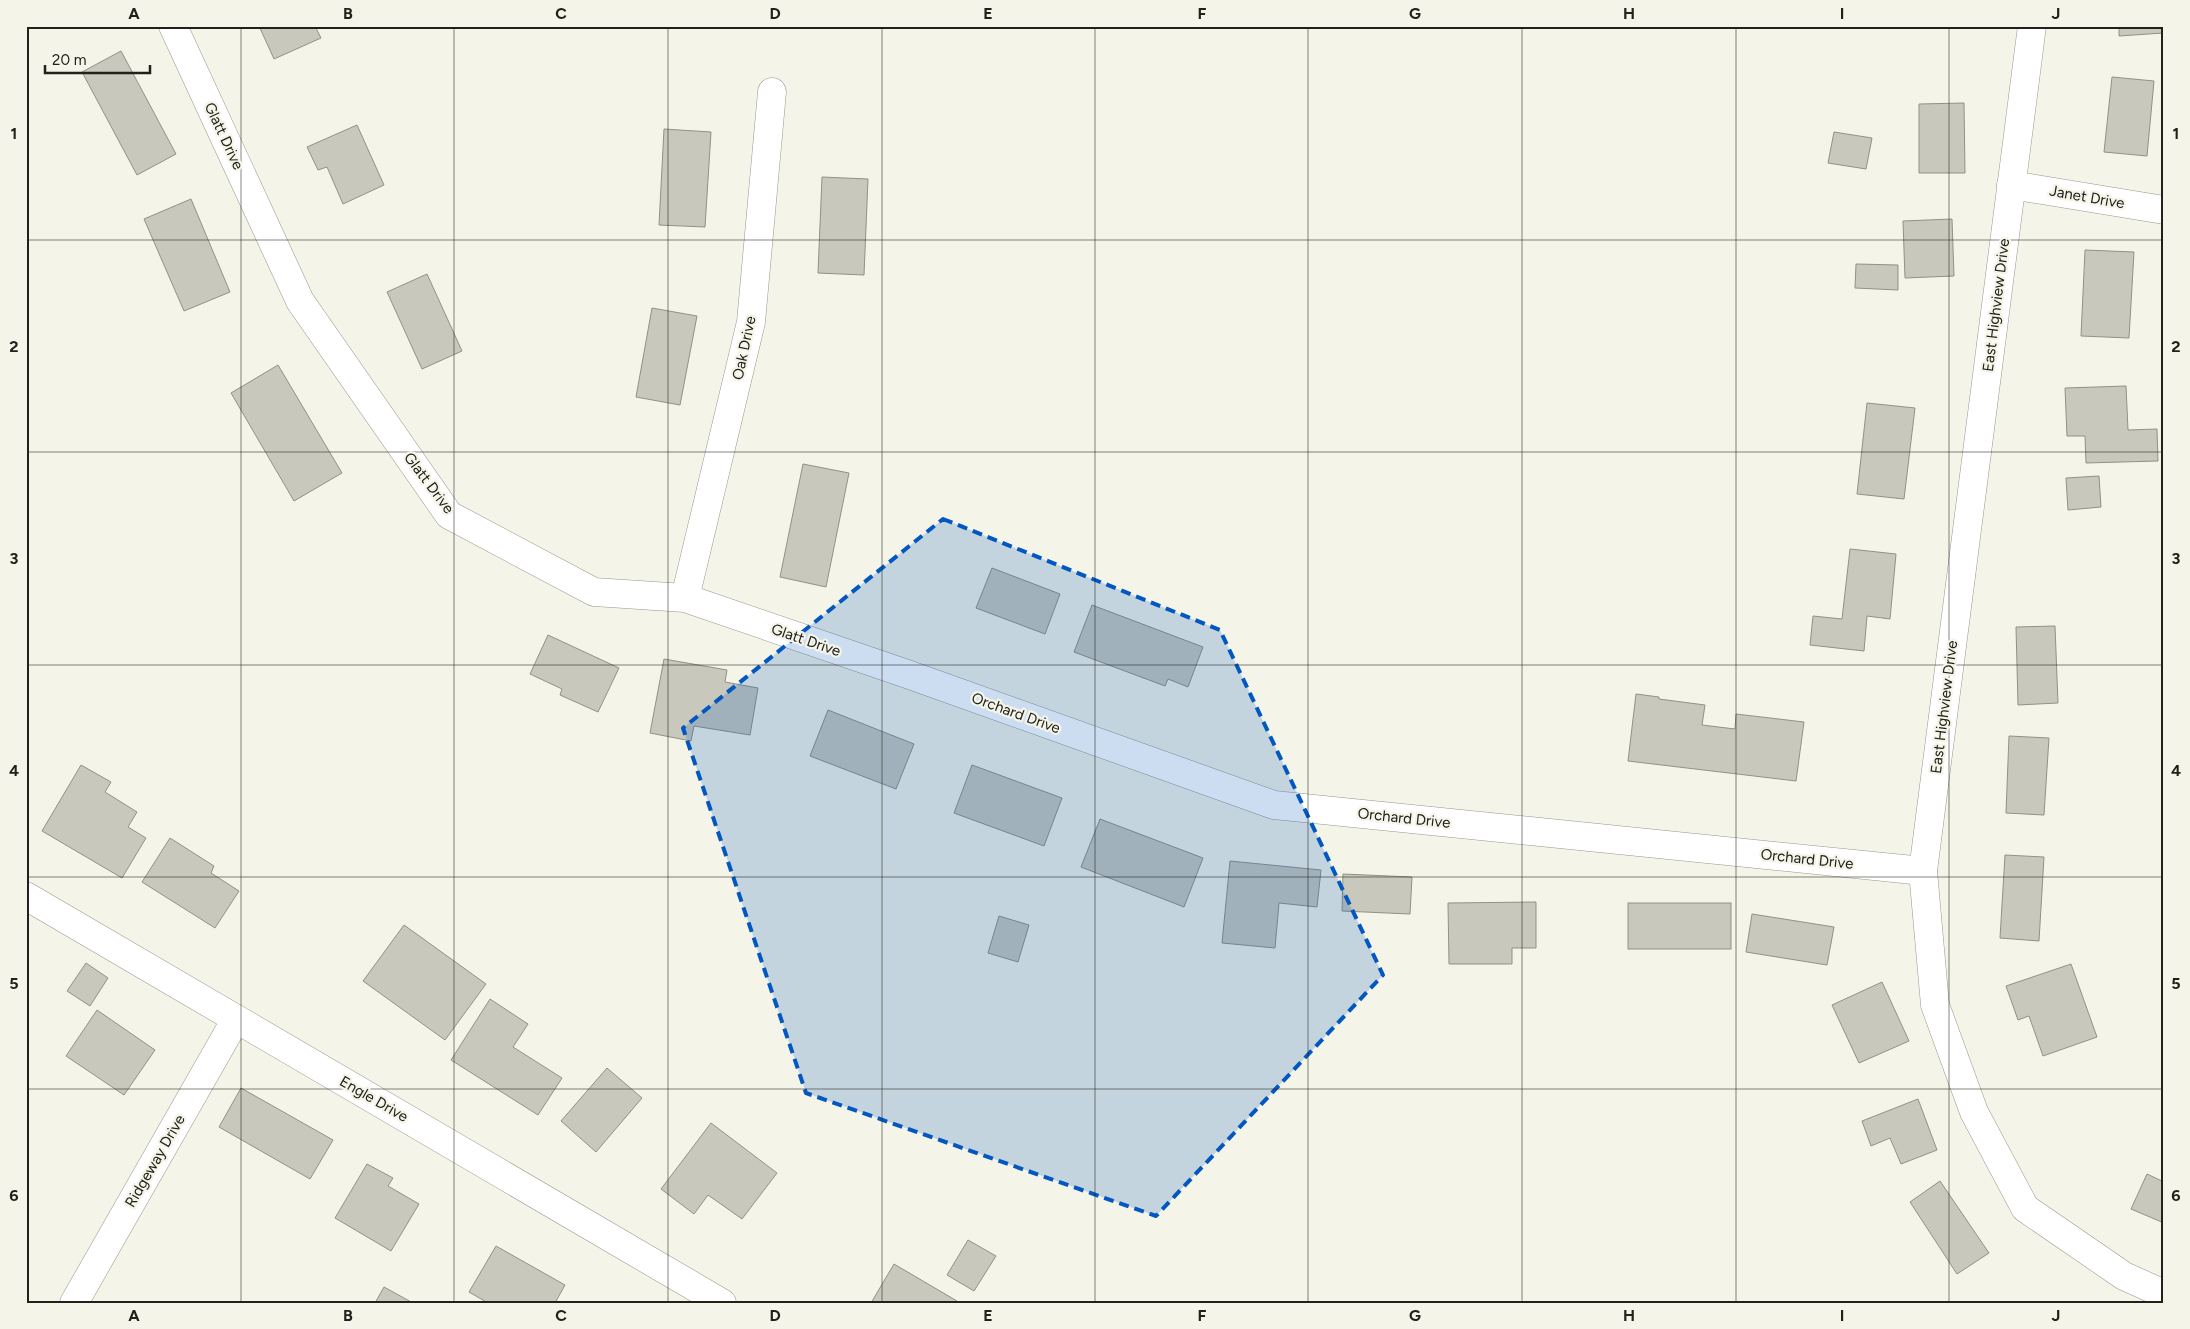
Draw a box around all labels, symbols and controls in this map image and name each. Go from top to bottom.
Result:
text: A [128,4,140,23]
text: B [343,4,353,23]
text: C [555,4,567,23]
text: D [769,4,781,23]
text: E [983,4,993,23]
text: F [1198,4,1207,23]
text: G [1409,4,1421,23]
text: H [1623,4,1635,23]
text: I [1840,4,1844,23]
text: J [2052,4,2060,23]
scale bar [45,42,150,74]
text: 20 m [52,51,86,69]
street label: Glatt Drive [201,100,247,172]
text: 1 [11,124,17,143]
text: 1 [2173,124,2179,143]
street label: Janet Drive [2048,182,2126,212]
street label: East Highview Drive [1979,237,2013,373]
street label: Oak Drive [728,314,760,382]
text: 2 [9,337,19,356]
text: 2 [2171,337,2181,356]
street label: Glatt Drive [400,449,458,517]
text: 3 [10,549,19,568]
text: 3 [2172,549,2181,568]
street label: Glatt Drive [769,620,843,660]
street label: East Highview Drive [1927,639,1961,775]
street label: Orchard Drive [969,689,1063,737]
text: 4 [9,761,19,780]
text: 4 [2171,761,2181,780]
street label: Orchard Drive [1357,804,1451,832]
street label: Orchard Drive [1760,845,1854,873]
text: 5 [9,974,19,993]
text: 5 [2171,974,2181,993]
street label: Engle Drive [337,1072,411,1126]
street label: Ridgeway Drive [121,1112,189,1210]
text: 6 [9,1186,19,1205]
text: 6 [2171,1186,2181,1205]
text: A [128,1306,140,1325]
text: B [343,1306,353,1325]
text: C [555,1306,567,1325]
text: D [769,1306,781,1325]
text: E [983,1306,993,1325]
text: F [1198,1306,1207,1325]
text: G [1409,1306,1421,1325]
text: H [1623,1306,1635,1325]
text: I [1840,1306,1844,1325]
text: J [2052,1306,2060,1325]

